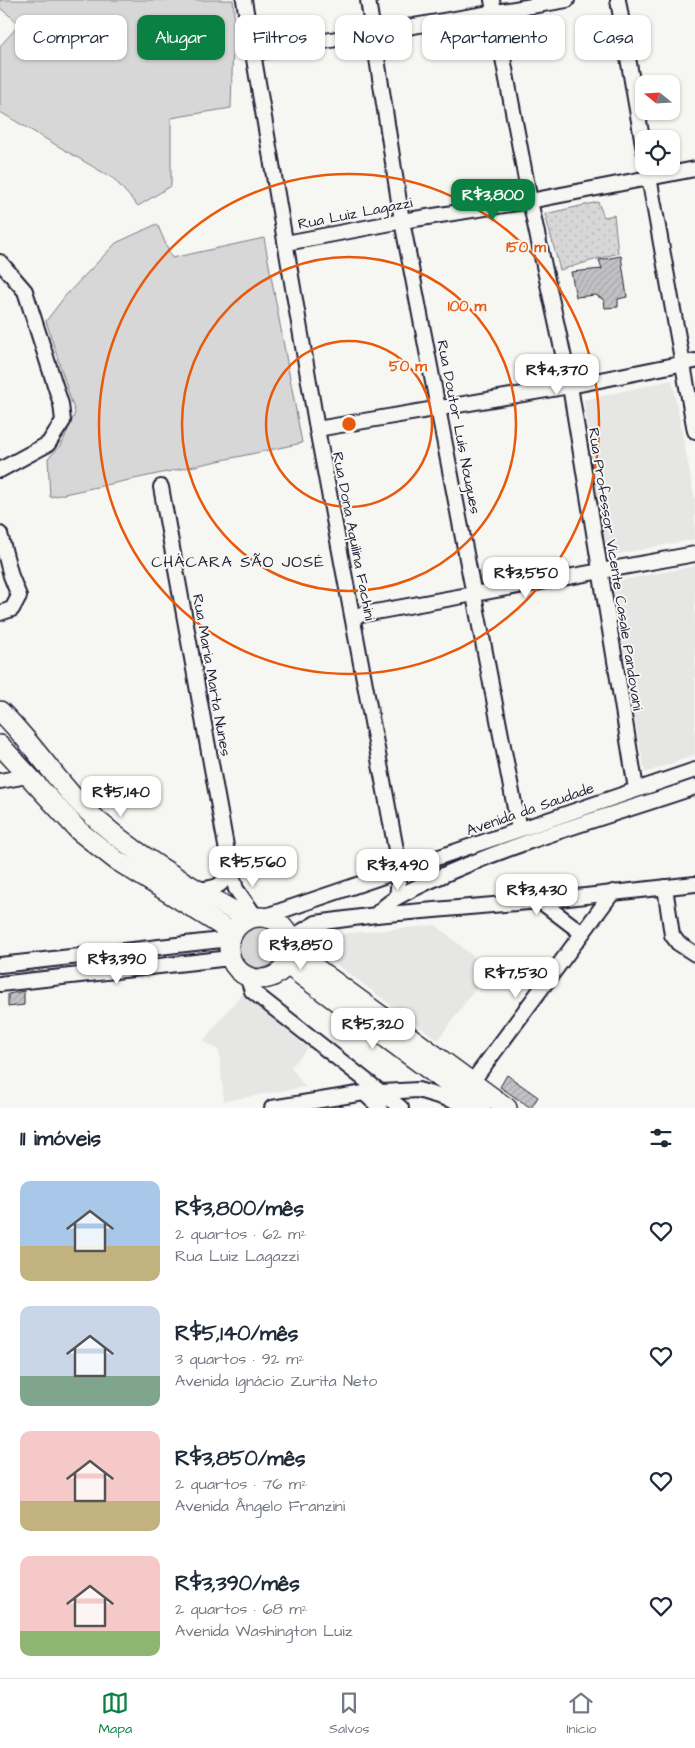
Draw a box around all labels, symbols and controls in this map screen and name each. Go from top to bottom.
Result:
chip: Comprar [15,15,127,60]
chip: Alugar [137,15,225,60]
chip: Filtros [235,15,325,60]
chip: Novo [335,15,412,60]
chip: Apartamento [422,15,565,60]
chip: Casa [575,15,651,60]
north arrow [635,75,680,120]
map controls [635,75,680,175]
button: locate [635,130,680,175]
pin: R$3,800 [447,178,539,221]
text: R$3,800 [462,184,524,206]
street label: Rua Luiz Lagazzi [296,192,415,236]
text: 150 m [506,237,546,258]
text: 100 m [448,296,487,317]
street label: Rua Doutor Luís Nougues [430,338,486,517]
pin: R$4,370 [511,354,603,396]
text: 50 m [389,356,427,377]
text: R$4,370 [526,359,588,381]
centre of rings [340,415,358,433]
street label: Rua Professor Vicente Casale Pandovani [583,426,648,713]
street label: Rua Dona Aquilina Fachini [327,450,380,623]
district label: CHÁCARA SÃO JOSÉ [151,551,325,573]
pin: R$3,550 [480,556,572,599]
text: R$3,550 [494,562,558,584]
street label: Rua Maria Marta Nunes [187,592,236,758]
pin: R$5,140 [75,776,167,818]
street label: Avenida da Saudade [463,778,597,841]
text: R$5,140 [92,781,150,803]
pin: R$5,560 [207,846,299,888]
pin: R$3,490 [352,848,444,891]
text: R$5,560 [220,851,286,873]
text: R$3,490 [367,854,429,876]
pin: R$3,430 [491,874,583,916]
text: R$3,430 [507,879,567,901]
pin: R$3,850 [255,928,347,971]
text: R$3,850 [269,934,333,956]
pin: R$3,390 [71,942,163,985]
text: R$3,390 [88,948,146,970]
pin: R$7,530 [470,956,562,999]
text: R$7,530 [485,962,547,984]
pin: R$5,320 [327,1008,419,1050]
text: R$5,320 [342,1013,404,1035]
text: 11 imóveis [20,1124,101,1153]
icon: filters [647,1124,675,1152]
text: R$3,800/mês [175,1194,304,1223]
icon: home [60,1201,120,1261]
icon: heart [647,1217,675,1245]
text: 2 quartos · 62 m² [175,1223,306,1245]
text: Rua Luiz Lagazzi [175,1245,299,1267]
text: R$5,140/mês [175,1319,298,1348]
icon: home [60,1326,120,1386]
icon: heart [647,1342,675,1370]
text: 3 quartos · 92 m² [175,1348,305,1370]
text: Avenida Ignácio Zurita Neto [175,1370,377,1392]
text: R$3,850/mês [175,1444,306,1473]
icon: home [60,1451,120,1511]
icon: heart [647,1467,675,1495]
text: 2 quartos · 76 m² [175,1473,307,1495]
text: Avenida Ângelo Franzini [175,1495,345,1517]
text: R$3,390/mês [175,1569,300,1598]
icon: home [60,1576,120,1636]
icon: heart [647,1592,675,1620]
text: 2 quartos · 68 m² [175,1598,308,1620]
text: Avenida Washington Luiz [175,1620,353,1642]
tab: Mapa [98,1689,132,1739]
tab: Salvos [329,1689,369,1739]
tab: Início [566,1689,597,1739]

